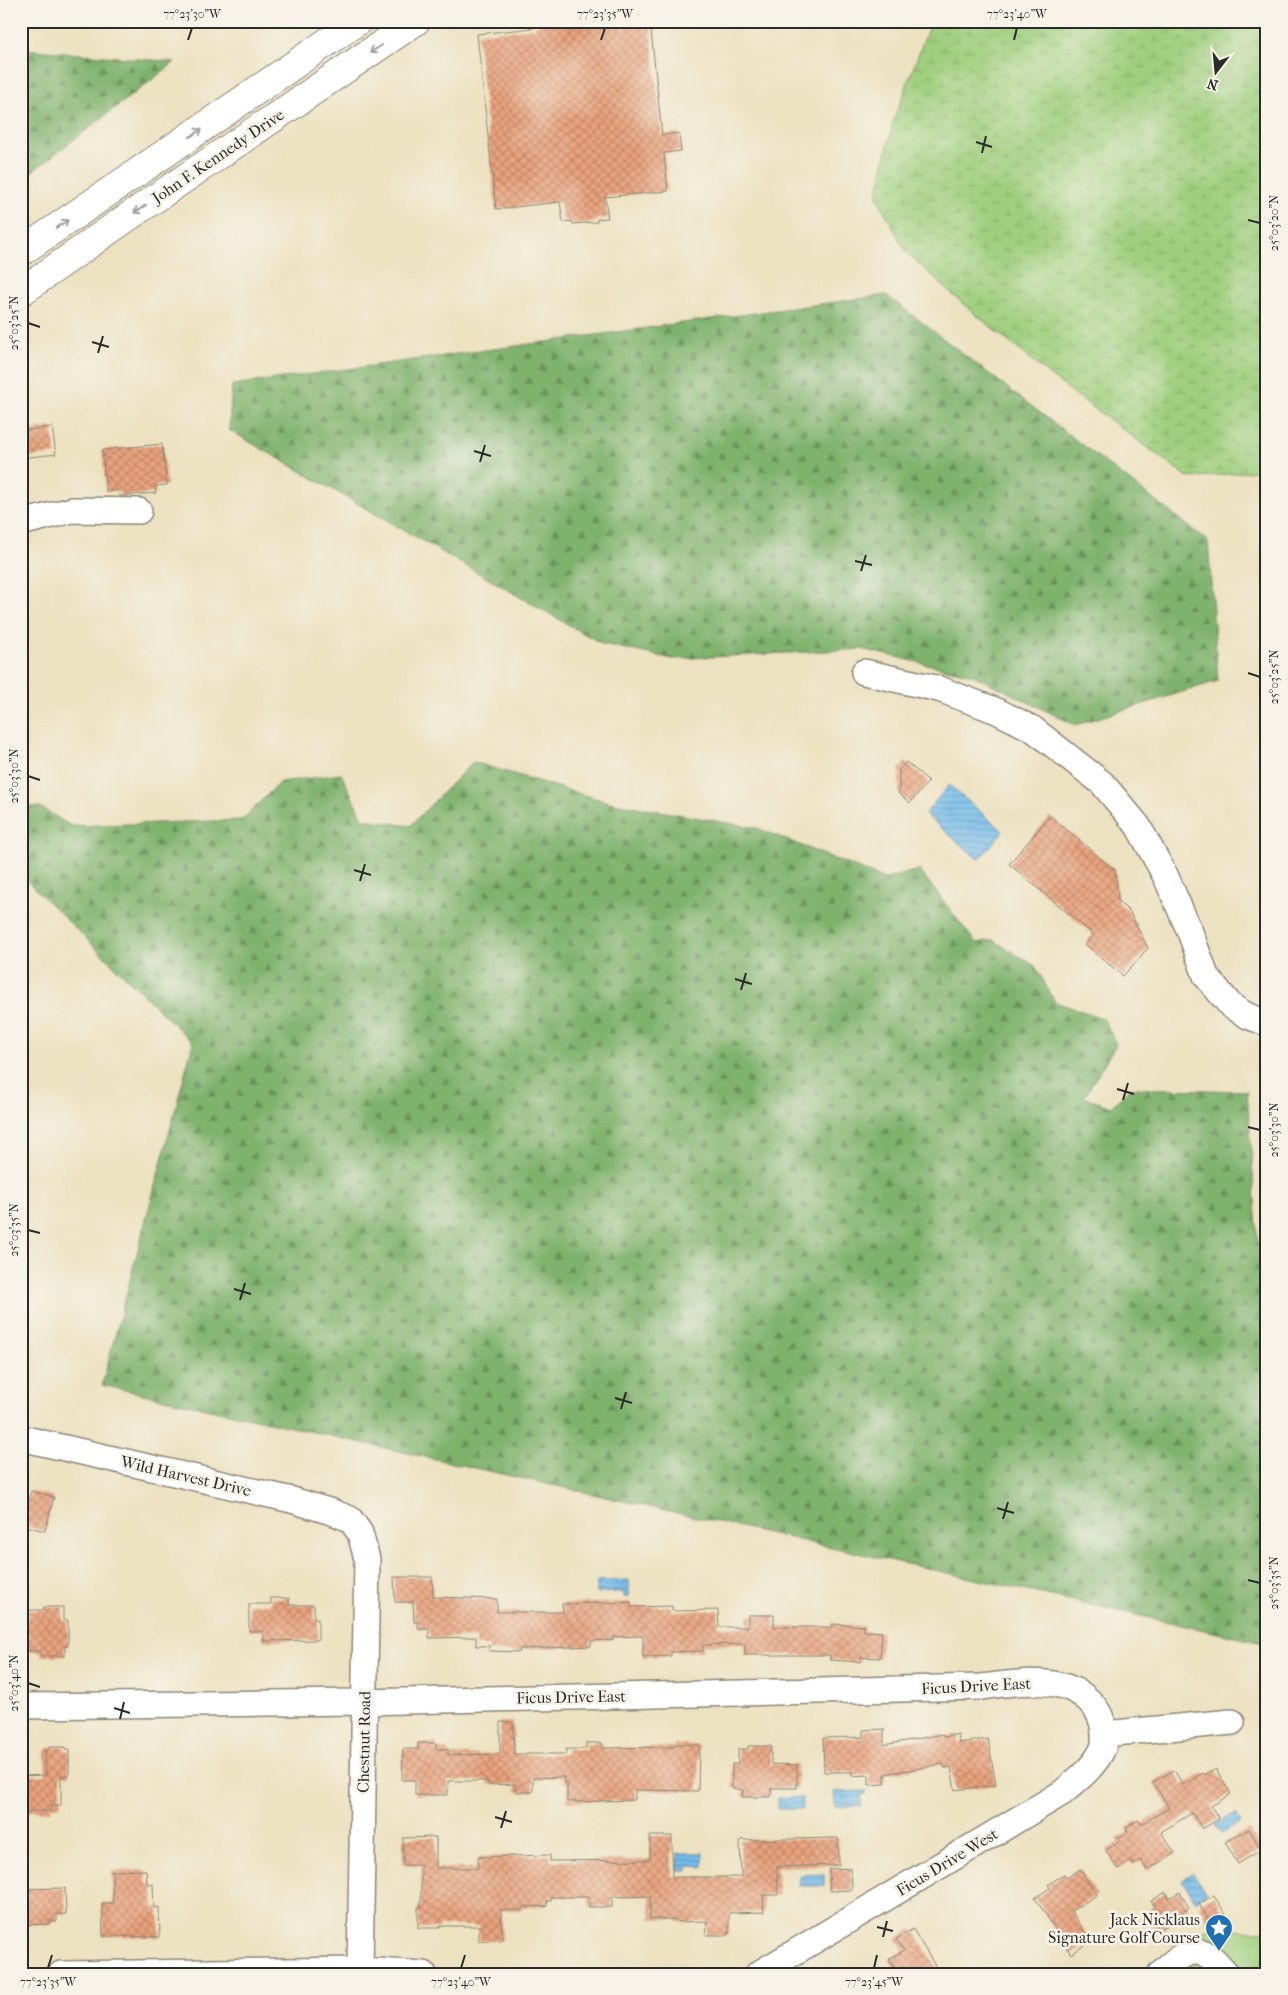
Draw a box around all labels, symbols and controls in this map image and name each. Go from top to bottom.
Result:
text: 77°23'30"W [163,7,222,21]
text: 77°23'35"W [577,7,634,21]
text: 77°23'40"W [987,7,1048,21]
one-way arrow [369,44,383,54]
north arrow [1190,48,1240,98]
text: N [1205,74,1220,94]
street label: John F. Kennedy Drive [147,105,288,208]
one-way arrow [189,128,203,138]
text: 25°03'20"N [1267,195,1281,251]
one-way arrow [133,204,147,214]
one-way arrow [54,219,68,229]
text: 25°03'25"N [7,296,21,350]
text: 25°03'25"N [1267,650,1281,704]
text: 25°03'30"N [7,748,21,804]
text: 25°03'30"N [1267,1102,1281,1158]
text: 25°03'35"N [7,1203,21,1257]
street label: Wild Harvest Drive [118,1452,253,1500]
text: 25°03'35"N [1267,1556,1281,1610]
text: 25°03'40"N [7,1654,21,1712]
street label: Ficus Drive East [921,1674,1032,1698]
street label: Ficus Drive East [516,1687,626,1707]
street label: Chestnut Road [354,1691,374,1793]
street label: Ficus Drive West [893,1824,1002,1900]
place label: Jack Nicklaus Signature Golf Course [1048,1910,1200,1947]
place icon: Jack Nicklaus Signature Golf Course [1204,1913,1234,1952]
text: 77°23'35"W [20,1975,77,1989]
text: 77°23'40"W [431,1975,492,1989]
text: 77°23'45"W [845,1975,904,1989]

